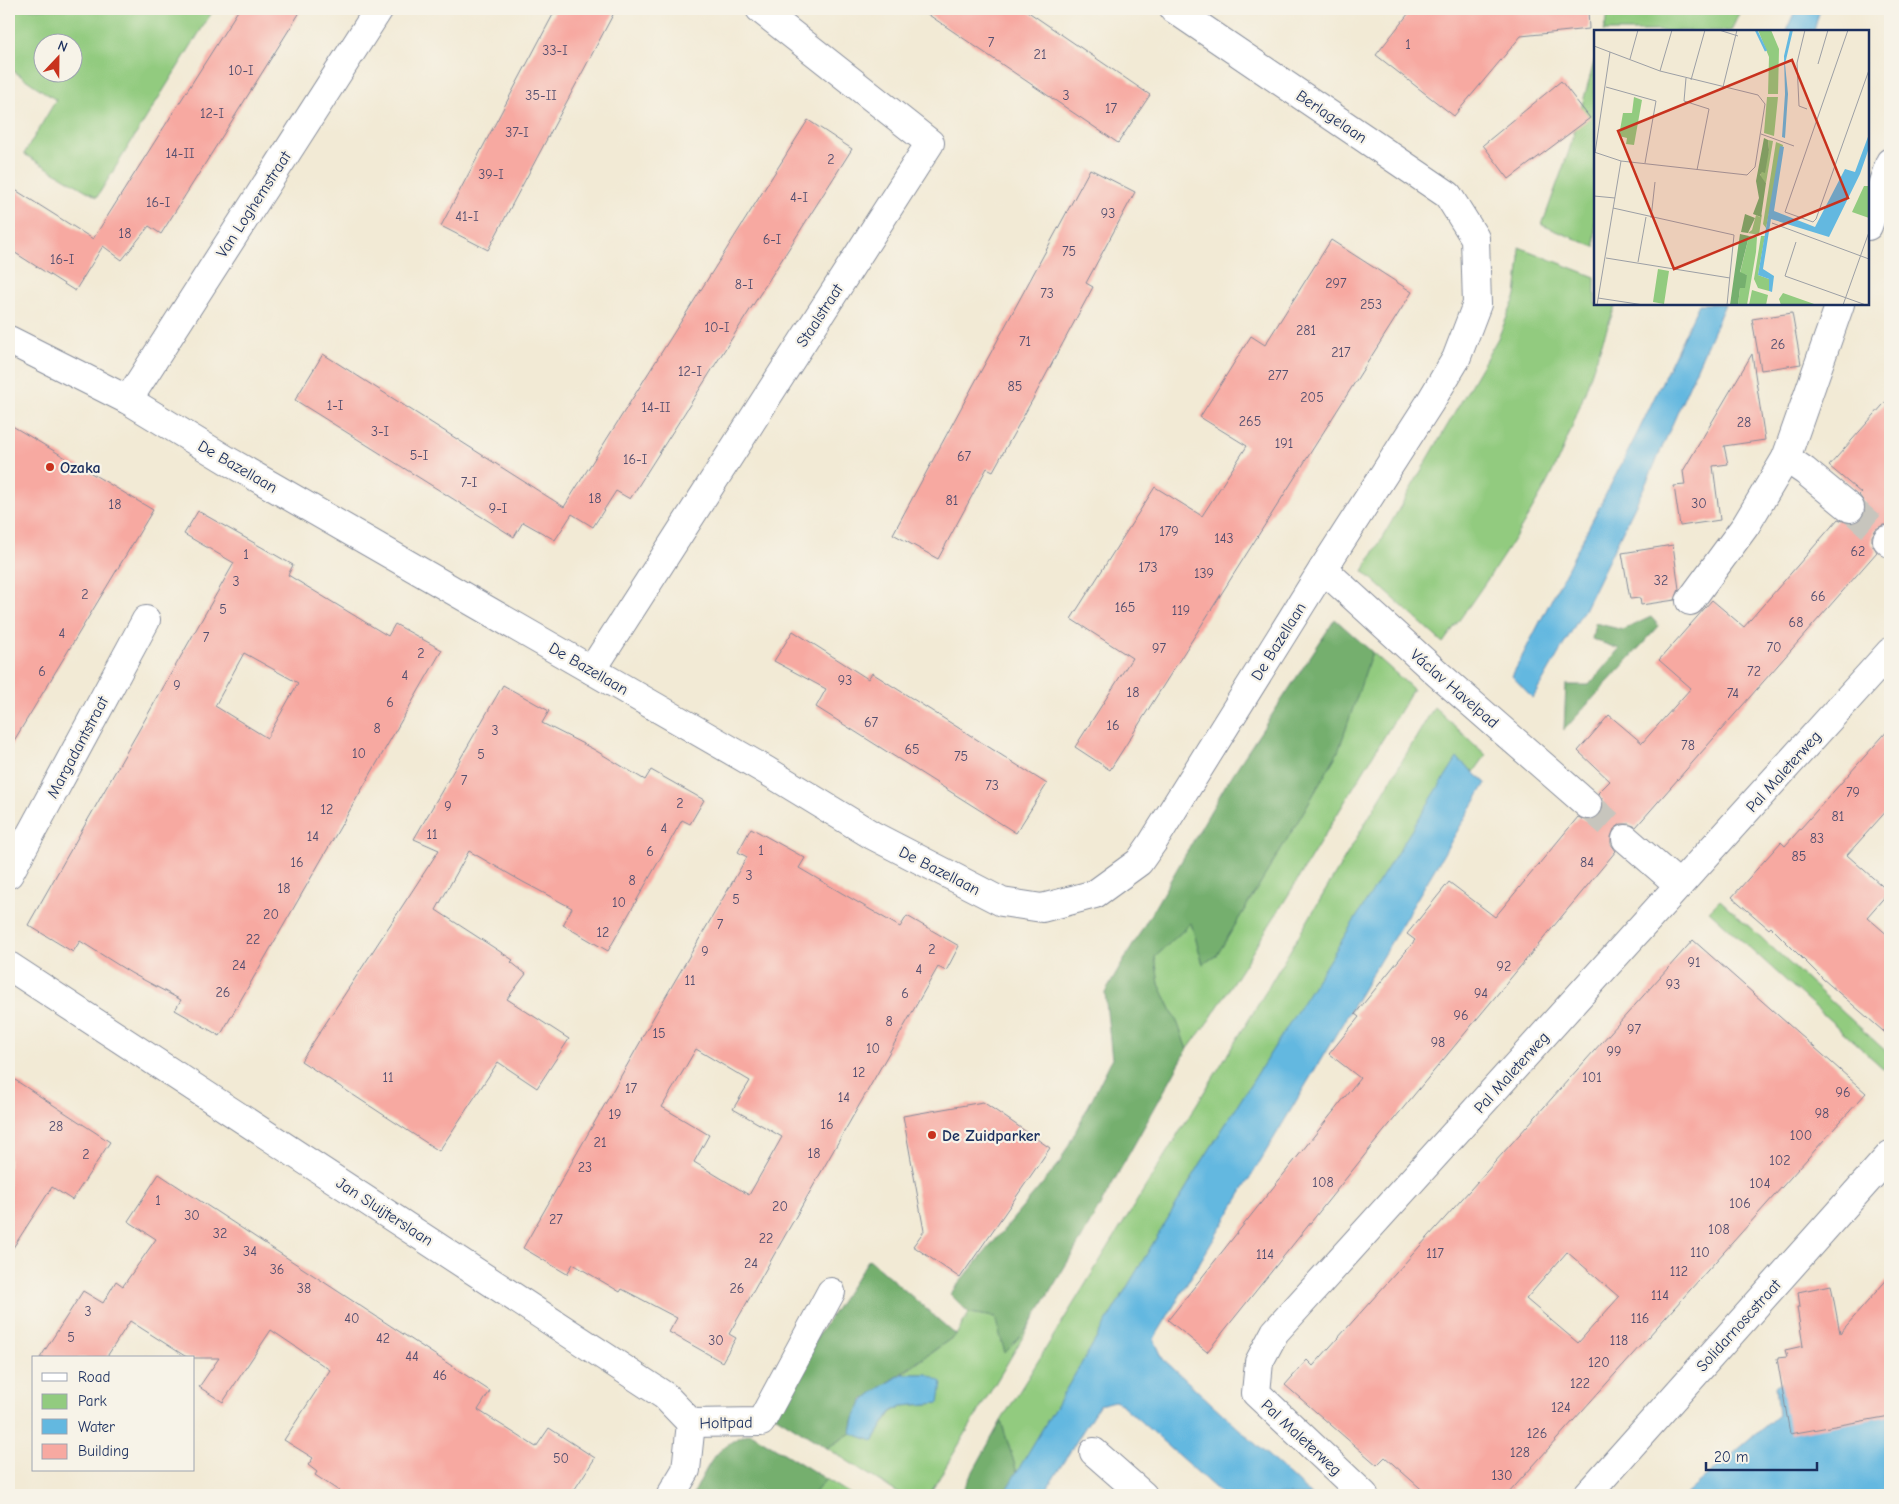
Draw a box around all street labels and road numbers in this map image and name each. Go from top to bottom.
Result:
street label: Berlagelaan [1293,87,1370,147]
street label: Van Loghemstraat [213,148,295,261]
street label: Staalstraat [793,280,847,350]
street label: De Bazellaan [195,437,280,497]
street label: De Bazellaan [1248,599,1310,684]
street label: De Bazellaan [546,639,631,699]
street label: Václav Havelpad [1407,646,1502,732]
street label: Margadantstraat [43,693,113,801]
street label: Pal Maleterweg [1743,727,1825,816]
street label: De Bazellaan [896,843,983,899]
street label: Pal Maleterweg [1471,1028,1553,1117]
street label: Jan Sluijterslaan [333,1174,436,1250]
street label: Solidarnoscstraat [1693,1276,1785,1375]
street label: Pal Maleterweg [1258,1396,1345,1479]
street label: Holtpad [699,1414,753,1432]

